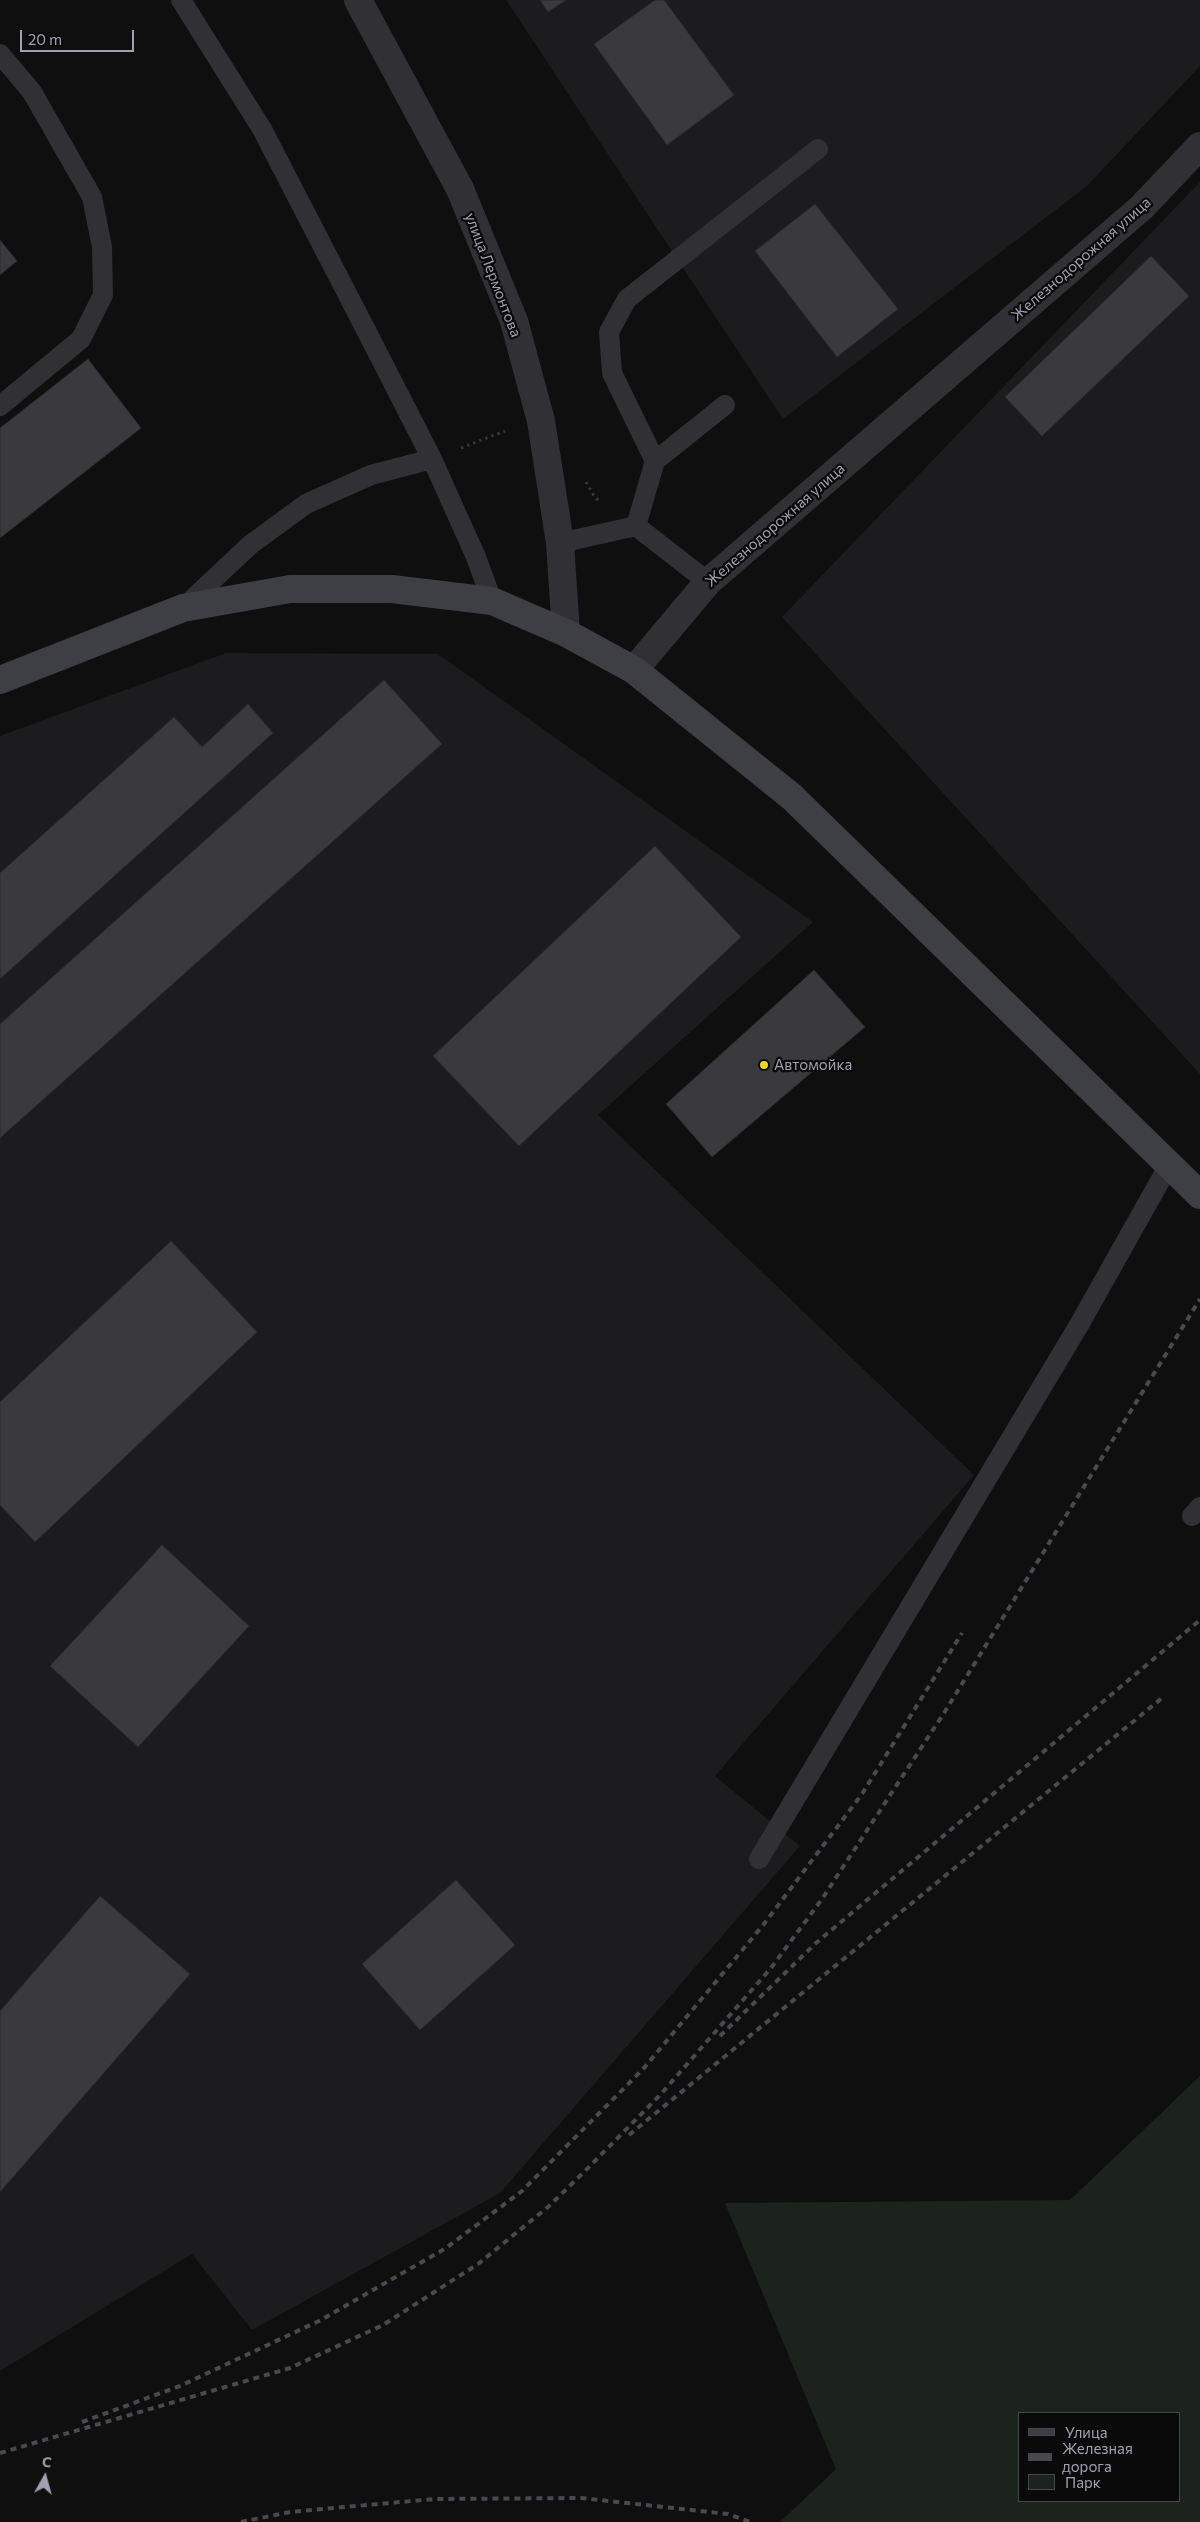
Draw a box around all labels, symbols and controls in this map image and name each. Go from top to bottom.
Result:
scale bar [22,20,136,52]
text: 20 m [28,30,62,48]
street label: Железнодорожная улица [1007,193,1155,325]
street label: улица Лермонтова [461,210,525,340]
street label: Железнодорожная улица [701,459,849,591]
place label: Автомойка [774,1056,852,1074]
marker: Автомойка [758,1059,770,1071]
legend [1018,2412,1180,2502]
text: Улица [1065,2423,1107,2441]
text: Железная дорога [1062,2439,1133,2475]
north arrow [20,2452,70,2502]
text: С [41,2453,53,2471]
text: Парк [1065,2473,1101,2491]

